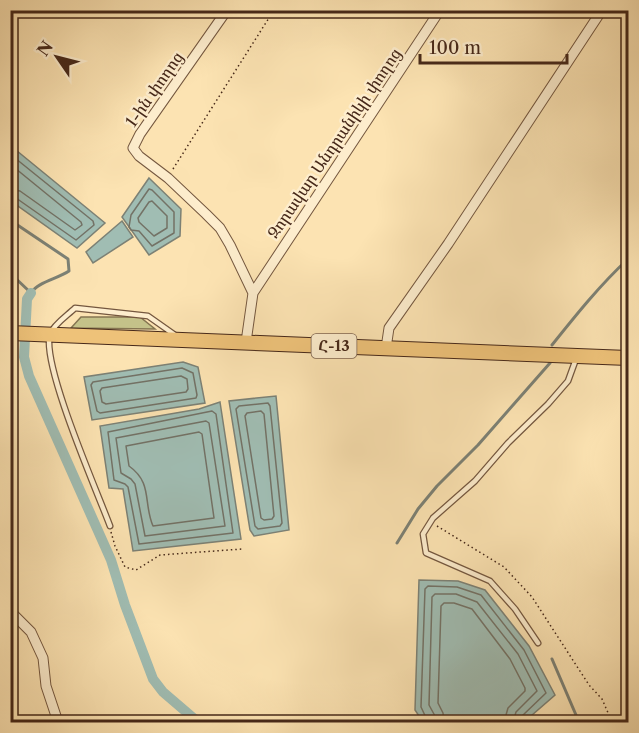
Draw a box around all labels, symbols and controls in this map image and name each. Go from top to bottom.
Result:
north arrow [27,27,87,87]
scale bar [420,27,567,65]
text: N [33,37,57,60]
text: 100 m [429,37,481,59]
street label: Զորավար Անդրանիկի փողոց [263,44,405,242]
street label: 1-ին փողոց [121,48,187,130]
road number: Հ-13 [312,334,356,358]

